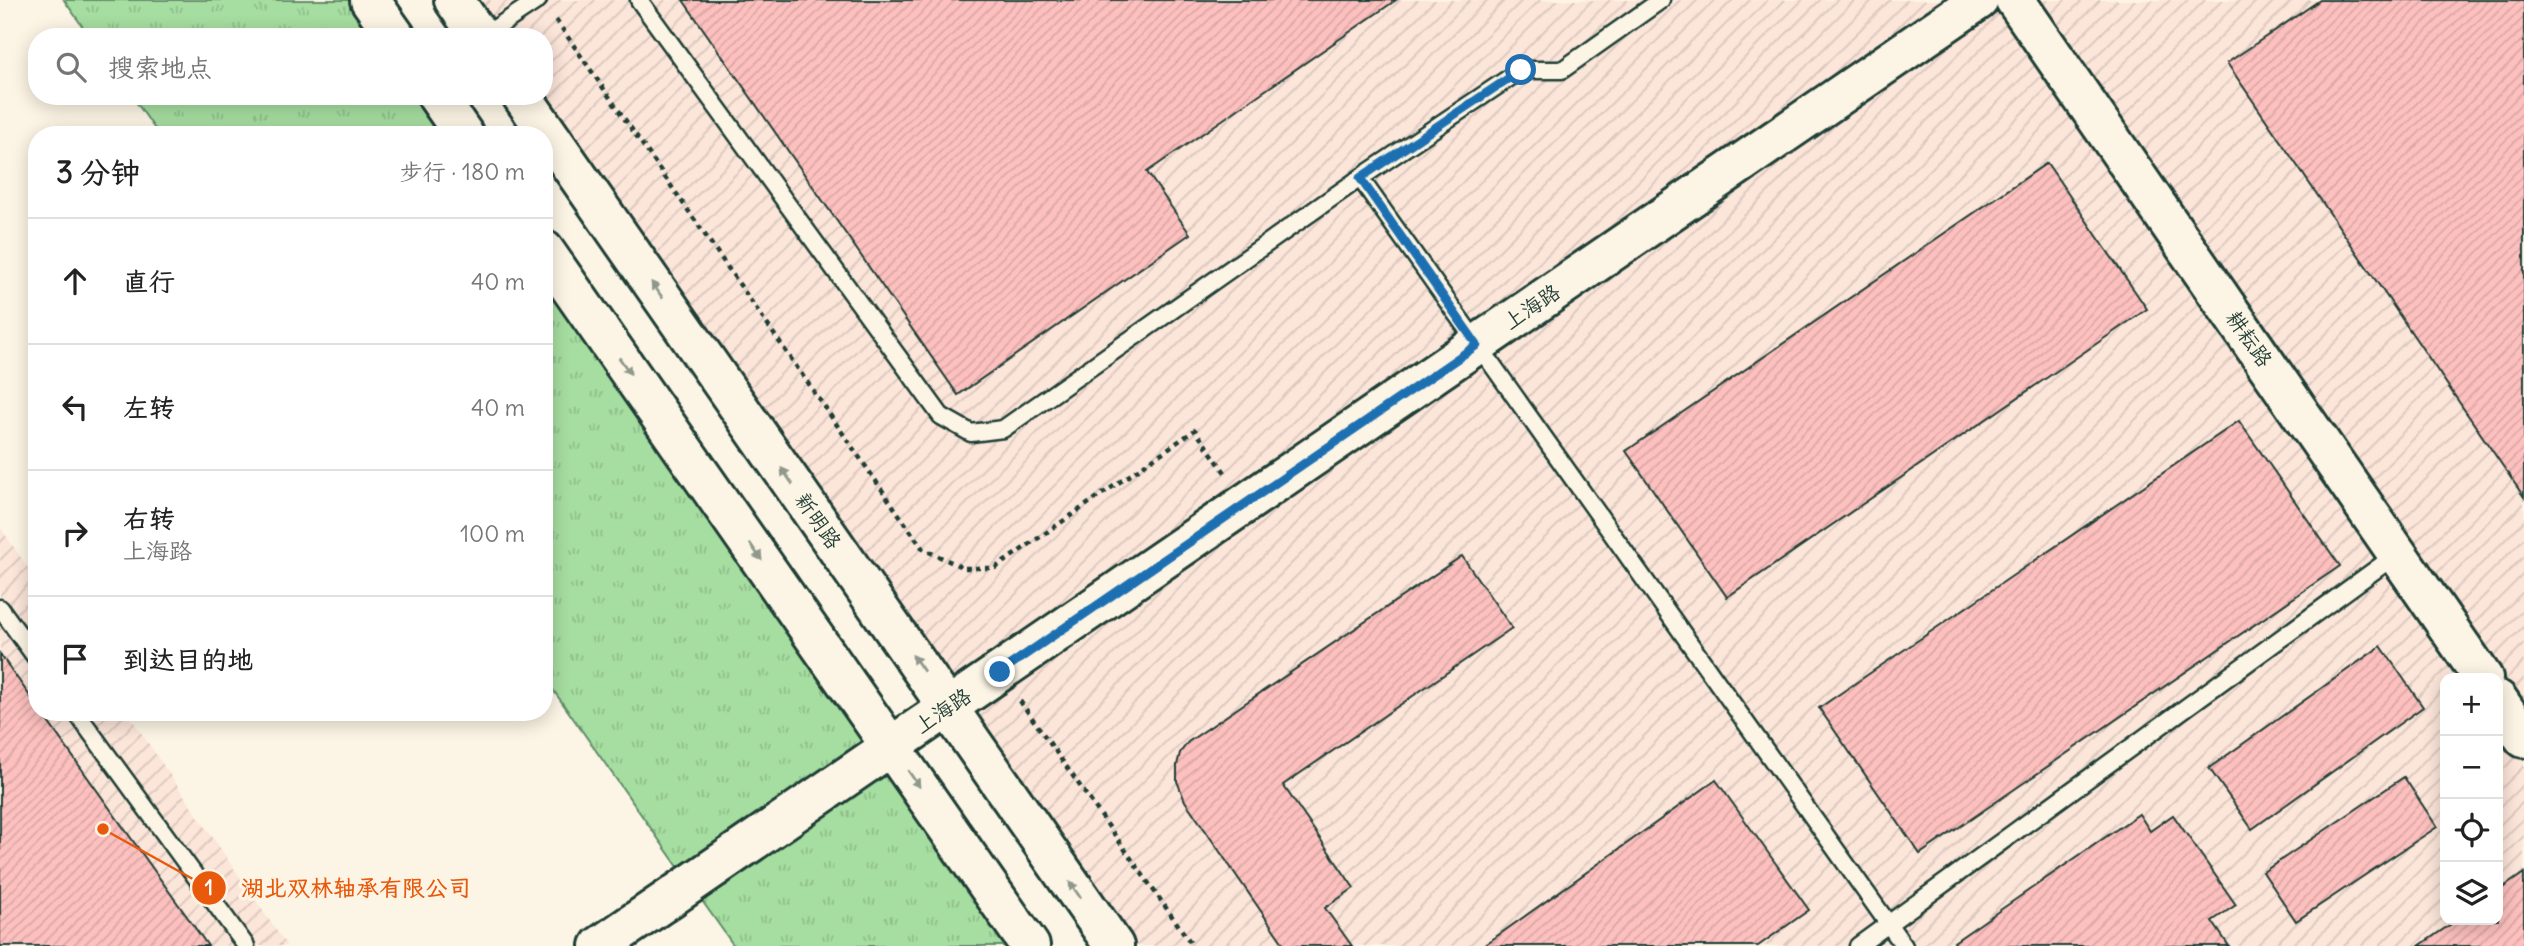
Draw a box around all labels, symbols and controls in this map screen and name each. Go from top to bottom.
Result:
search box [28,28,553,105]
icon: search [52,48,90,86]
text: 搜索地点 [108,51,212,84]
route start [1505,54,1536,85]
text: 3 分钟 [56,153,140,191]
text: 步行 · 180 m [400,157,525,186]
icon: ahead [56,262,94,300]
text: 直行 [123,265,175,298]
text: 40 m [471,267,525,296]
street label: 上海路 [1498,278,1565,335]
one-way arrow [650,281,664,299]
street label: 耕耘路 [2220,305,2279,372]
one-way arrow [618,357,632,375]
icon: left [56,388,94,426]
text: 左转 [123,391,175,424]
text: 40 m [471,393,525,422]
one-way arrow [780,467,794,485]
street label: 新明路 [789,487,848,554]
text: 右转 [123,502,175,535]
icon: right [56,514,94,552]
text: 100 m [460,519,525,548]
text: 上海路 [123,536,192,565]
one-way arrow [749,543,763,561]
icon: arrive [56,640,94,678]
text: 到达目的地 [123,643,253,676]
one-way arrow [911,654,925,672]
route end [984,656,1015,687]
map controls [2440,673,2503,925]
button: + [2440,673,2503,736]
street label: 上海路 [909,682,976,739]
button: − [2440,736,2503,799]
one-way arrow [907,770,921,788]
button: locate [2440,799,2503,862]
button: layers [2440,862,2503,925]
callout: 湖北双林轴承有限公司 [192,866,485,910]
text: 湖北双林轴承有限公司 [241,873,471,902]
text: 1 [205,874,213,901]
one-way arrow [1068,881,1082,899]

